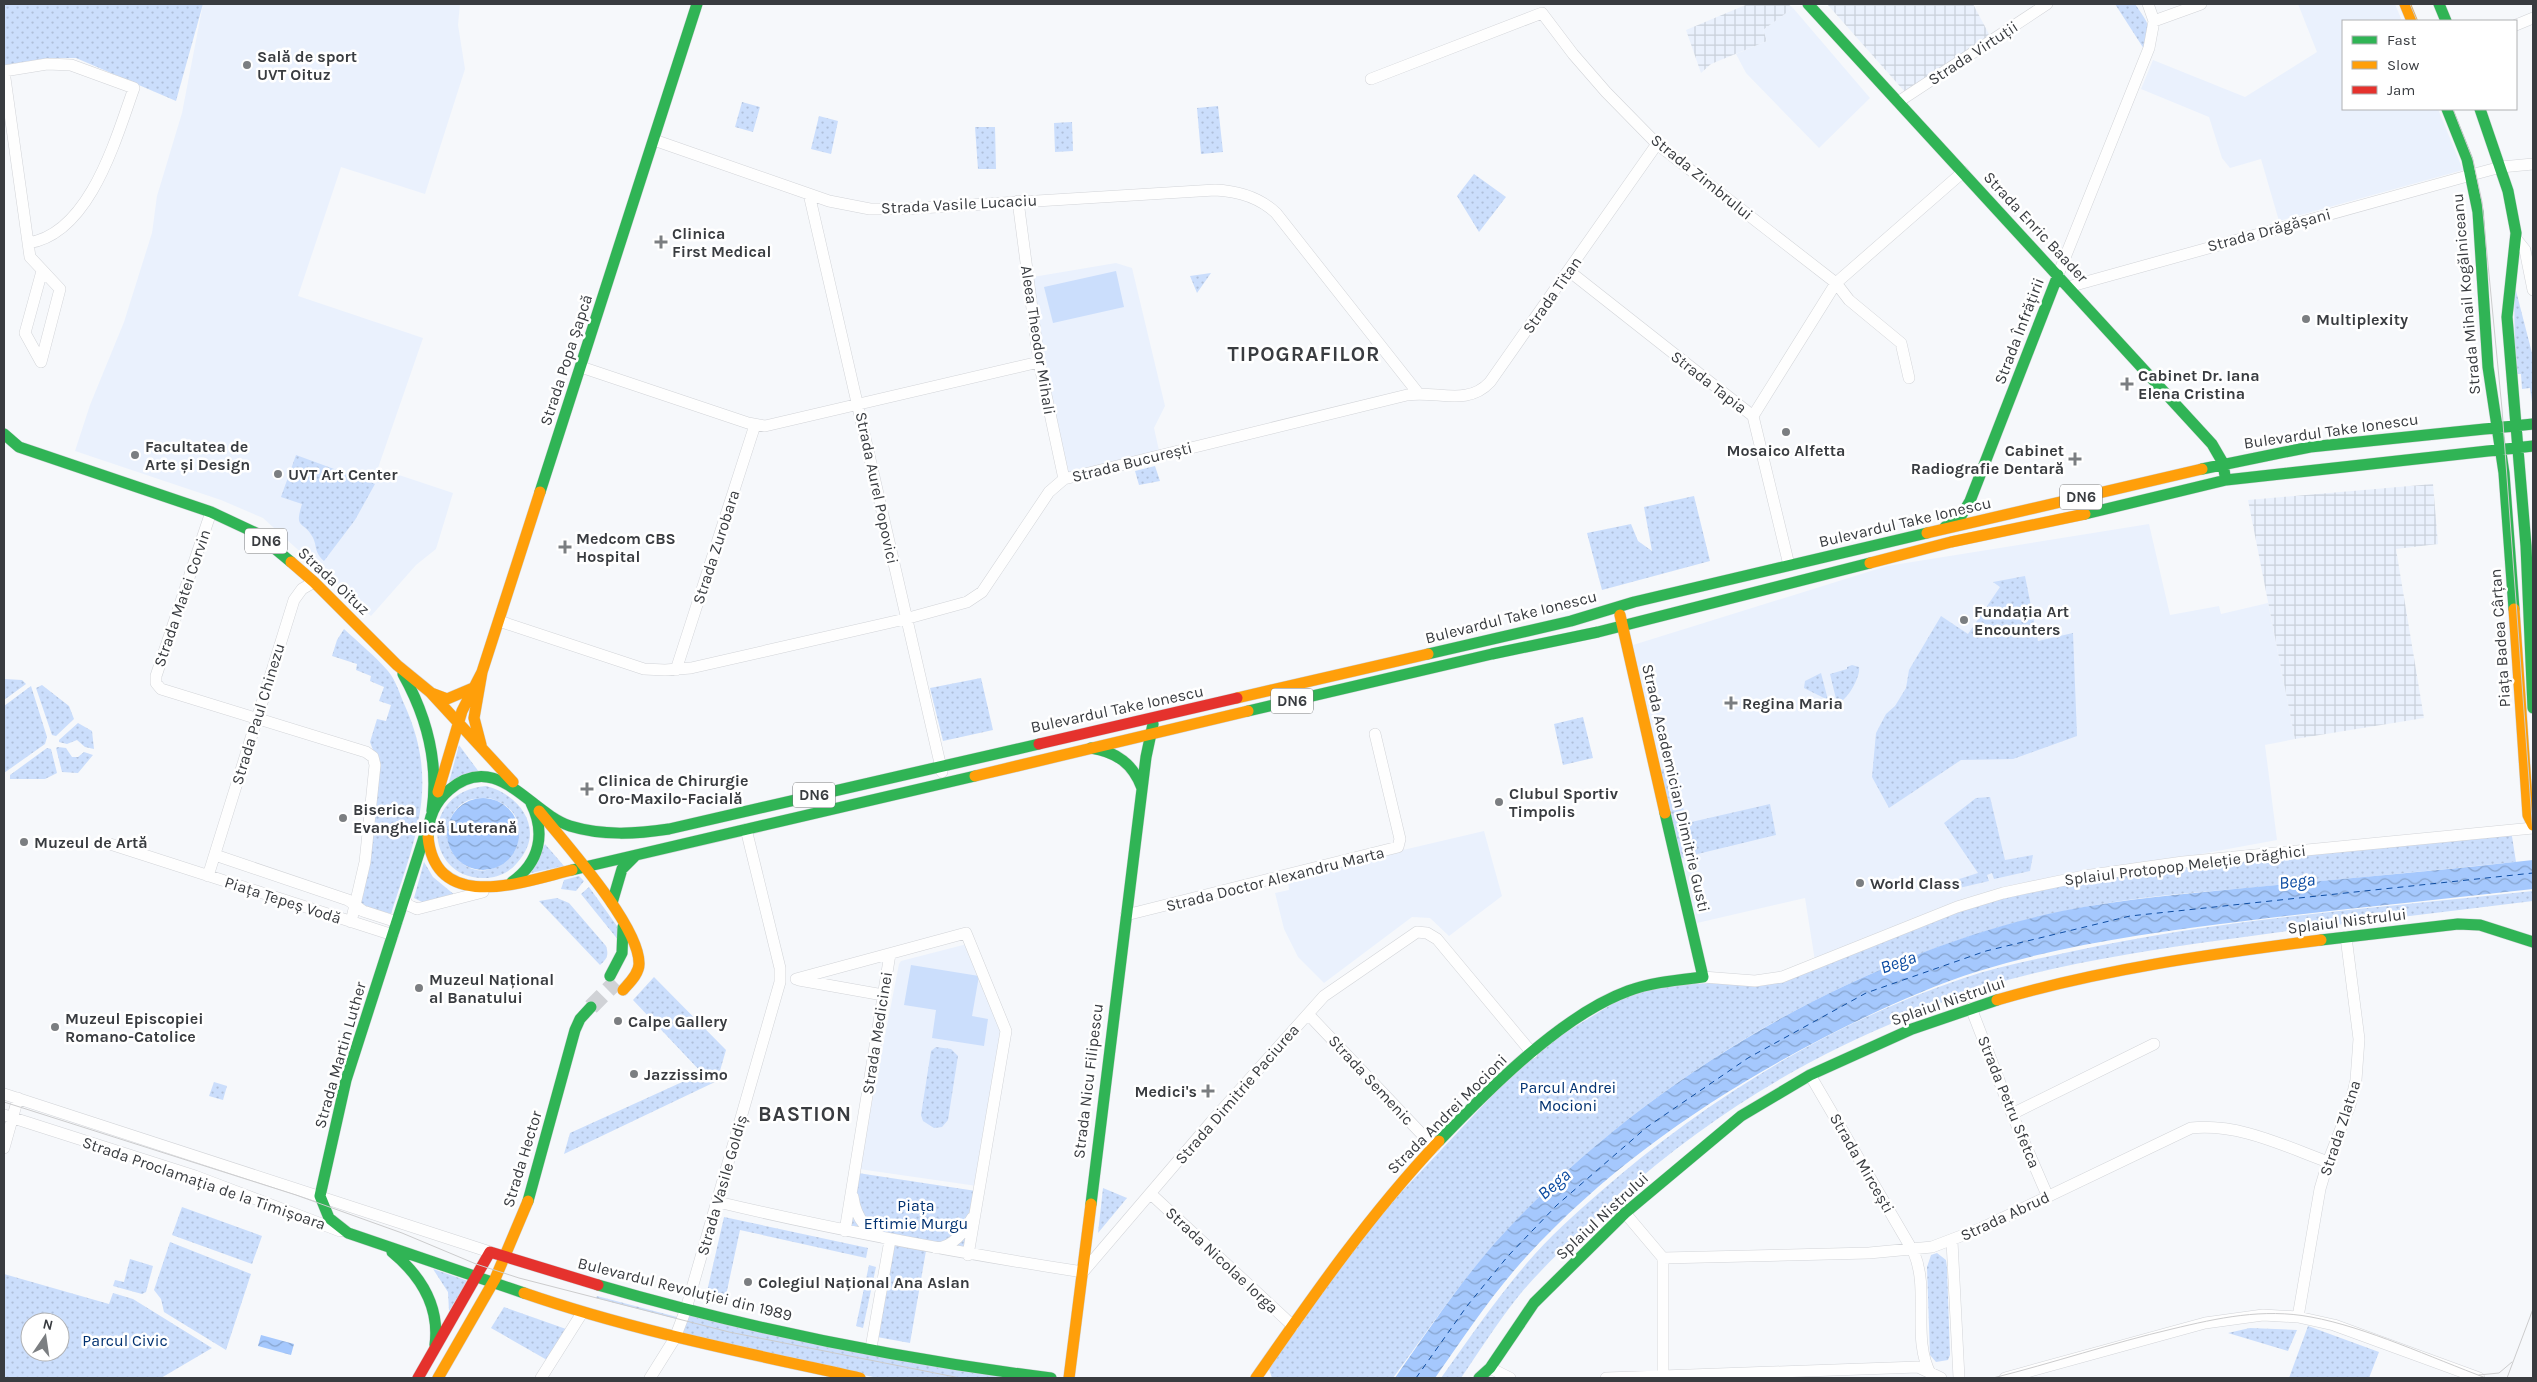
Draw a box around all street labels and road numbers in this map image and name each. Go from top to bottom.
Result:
street label: Strada Virtuții [1925,17,2021,89]
street label: Strada Zimbrului [1647,130,1757,224]
street label: Strada Enric Baader [1980,168,2092,287]
street label: Strada Vasile Lucaciu [880,190,1038,218]
street label: Strada Mihail Kogălniceanu [2448,193,2484,395]
street label: Strada Drăgășani [2205,204,2333,256]
street label: Strada Titan [1519,253,1585,337]
street label: Aleea Theodor Mihali [1017,264,1059,416]
street label: Strada Înfrățirii [1990,275,2048,387]
street label: Strada Popa Șapcă [536,292,596,428]
street label: Strada Tapia [1667,347,1751,417]
street label: Bulevardul Take Ionescu [2242,409,2420,453]
street label: Strada Aurel Popovici [852,410,902,566]
street label: Strada București [1070,438,1194,486]
road number: DN6 [2060,484,2102,510]
street label: Strada Zurobara [689,488,743,606]
street label: Bulevardul Take Ionescu [1817,493,1993,551]
street label: Strada Matei Corvin [150,527,214,669]
road number: DN6 [245,528,287,554]
street label: Strada Oituz [294,543,374,619]
street label: Piața Badea Cârțan [2486,568,2514,708]
street label: Bulevardul Take Ionescu [1423,586,1599,648]
street label: Strada Paul Chinezu [227,641,289,787]
street label: Strada Academician Dimitrie Gusti [1638,662,1714,914]
street label: Bulevardul Take Ionescu [1029,681,1205,737]
road number: DN6 [1271,688,1313,714]
road number: DN6 [793,782,835,808]
street label: Splaiul Protopop Meleție Drăghici [2063,841,2307,889]
street label: Strada Doctor Alexandru Marta [1164,843,1386,915]
street label: Piața Țepeș Vodă [222,872,344,928]
street label: Splaiul Nistrului [2286,904,2408,938]
street label: Strada Medicinei [858,970,896,1096]
street label: Splaiul Nistrului [1888,973,2008,1029]
street label: Strada Martin Luther [310,979,370,1130]
street label: Strada Nicu Filipescu [1069,1002,1107,1160]
street label: Strada Dimitrie Paciurea [1171,1020,1303,1168]
street label: Strada Semenic [1324,1031,1418,1129]
street label: Strada Petru Sfetca [1974,1033,2044,1171]
street label: Strada Andrei Mocioni [1383,1050,1511,1178]
street label: Strada Zlatna [2316,1078,2364,1178]
street label: Strada Hector [498,1108,546,1210]
street label: Strada Mircești [1826,1110,1898,1216]
street label: Strada Vasile Goldiș [693,1112,751,1258]
street label: Strada Proclamația de la Timișoara [80,1132,328,1234]
street label: Splaiul Nistrului [1552,1168,1652,1264]
street label: Strada Abrud [1957,1187,2053,1245]
street label: Strada Nicolae Iorga [1162,1203,1282,1317]
street label: Bulevardul Revoluției din 1989 [576,1253,794,1325]

